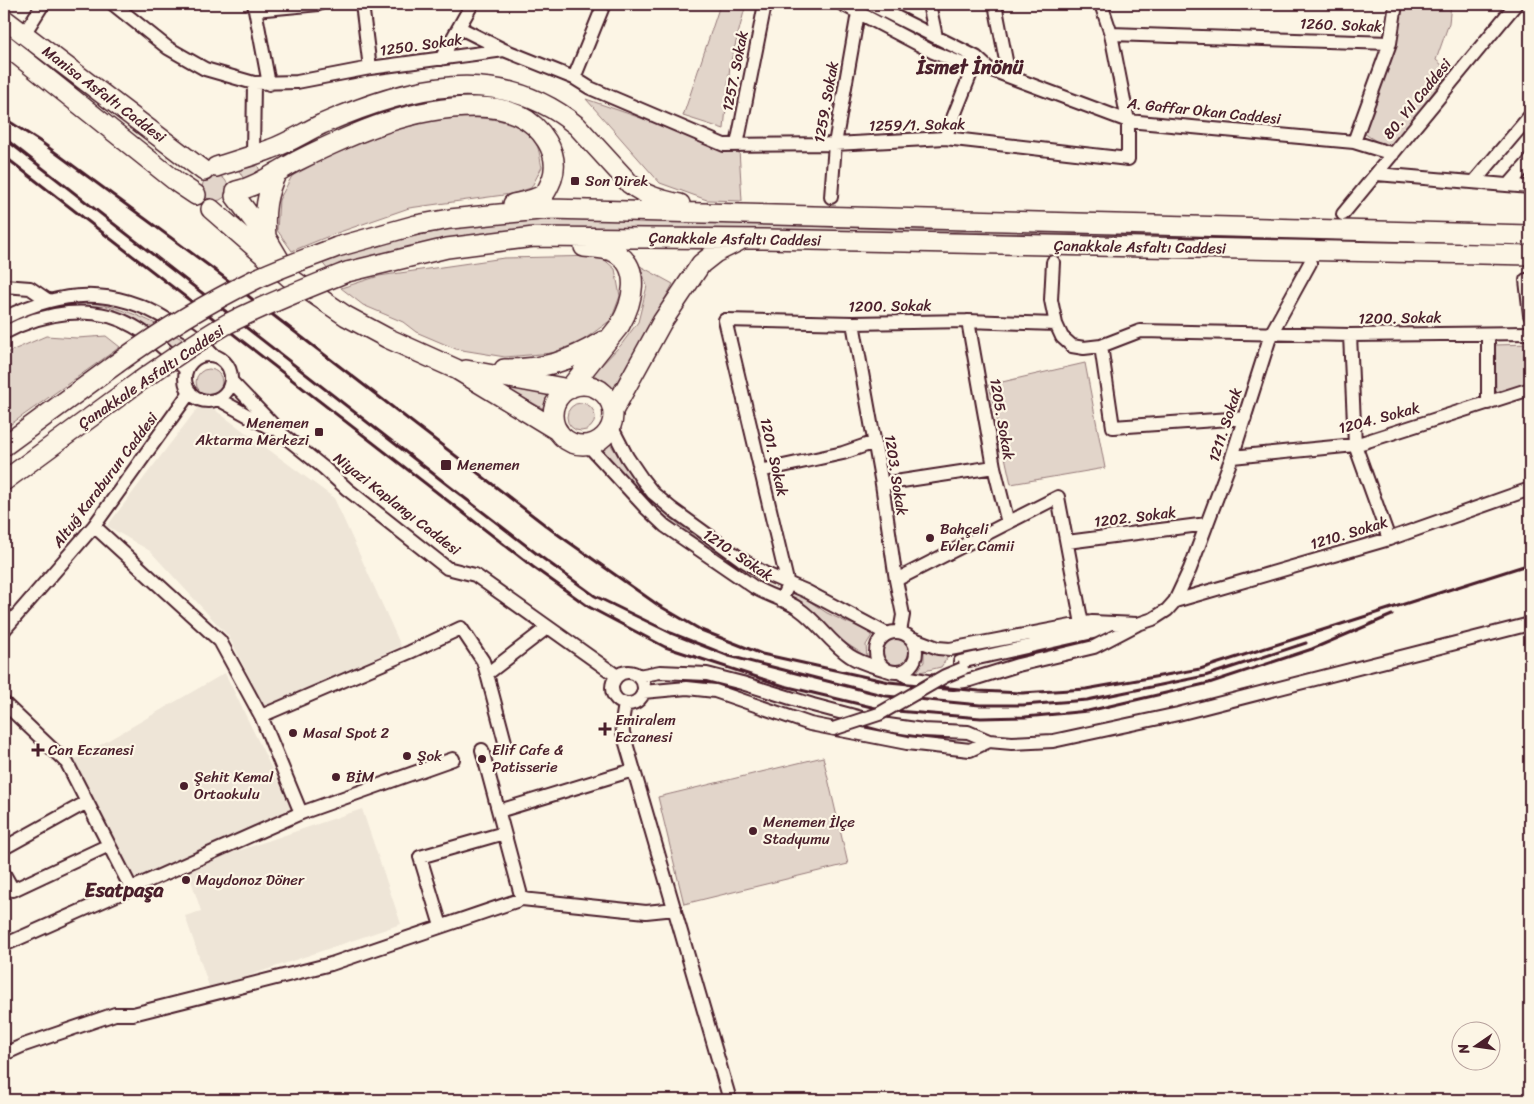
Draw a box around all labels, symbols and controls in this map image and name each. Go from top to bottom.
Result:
street label: 1260. Sokak [1300,11,1382,39]
street label: 1250. Sokak [378,26,464,64]
street label: 1257. Sokak [714,28,756,114]
street label: Manisa Asfaltı Caddesi [36,39,172,150]
district label: İsmet İnönü [916,50,1024,85]
street label: 80. Yıl Caddesi [1376,52,1459,145]
street label: 1259. Sokak [806,59,846,145]
street label: A. Gaffar Okan Caddesi [1125,90,1283,132]
street label: 1259/1. Sokak [869,111,965,139]
place label: Son Direk [585,168,649,194]
marker: Son Direk [569,175,581,187]
street label: Çanakkale Asfaltı Caddesi [649,224,822,254]
street label: Çanakkale Asfaltı Caddesi [1054,232,1227,262]
street label: 1200. Sokak [848,292,932,320]
street label: 1200. Sokak [1358,304,1442,332]
street label: Çanakkale Asfaltı Caddesi [72,318,230,436]
street label: 1205. Sokak [982,376,1022,462]
street label: 1211. Sokak [1201,384,1249,466]
street label: 1204. Sokak [1336,395,1422,441]
street label: Altuğ Karaburun Caddesi [45,406,165,554]
place label: Menemen Aktarma Merkezi [194,410,310,453]
street label: 1201. Sokak [752,415,796,499]
marker: Menemen Aktarma Merkezi [313,426,325,438]
street label: 1203. Sokak [877,433,915,517]
street label: Niyazi Kaplangı Caddesi [328,446,467,563]
place label: Menemen [457,452,520,478]
marker: Menemen [439,458,453,472]
street label: 1202. Sokak [1093,499,1177,535]
street label: 1210. Sokak [1307,509,1391,557]
place label: Bahçeli Evler Camii [940,516,1015,559]
street label: 1210. Sokak [698,522,778,588]
marker: Bahçeli Evler Camii [924,532,936,544]
place label: Emiralem Eczanesi [615,707,676,750]
place label: Masal Spot 2 [303,720,390,746]
marker: Emiralem Eczanesi [599,723,611,735]
marker: Masal Spot 2 [287,727,299,739]
place label: Can Eczanesi [48,737,135,763]
place label: Elif Cafe & Patisserie [492,737,564,780]
place label: Şok [417,743,443,769]
marker: Can Eczanesi [32,744,44,756]
marker: Şok [401,750,413,762]
marker: Elif Cafe & Patisserie [476,753,488,765]
place label: Şehit Kemal Ortaokulu [194,764,274,807]
place label: BİM [346,764,374,790]
marker: BİM [330,771,342,783]
marker: Şehit Kemal Ortaokulu [178,780,190,792]
place label: Menemen İlçe Stadyumu [763,809,855,852]
marker: Menemen İlçe Stadyumu [747,825,759,837]
place label: Maydonoz Döner [196,867,305,893]
district label: Esatpaşa [85,873,164,908]
marker: Maydonoz Döner [180,874,192,886]
north arrow [1452,1022,1502,1072]
text: N [1450,1041,1477,1057]

